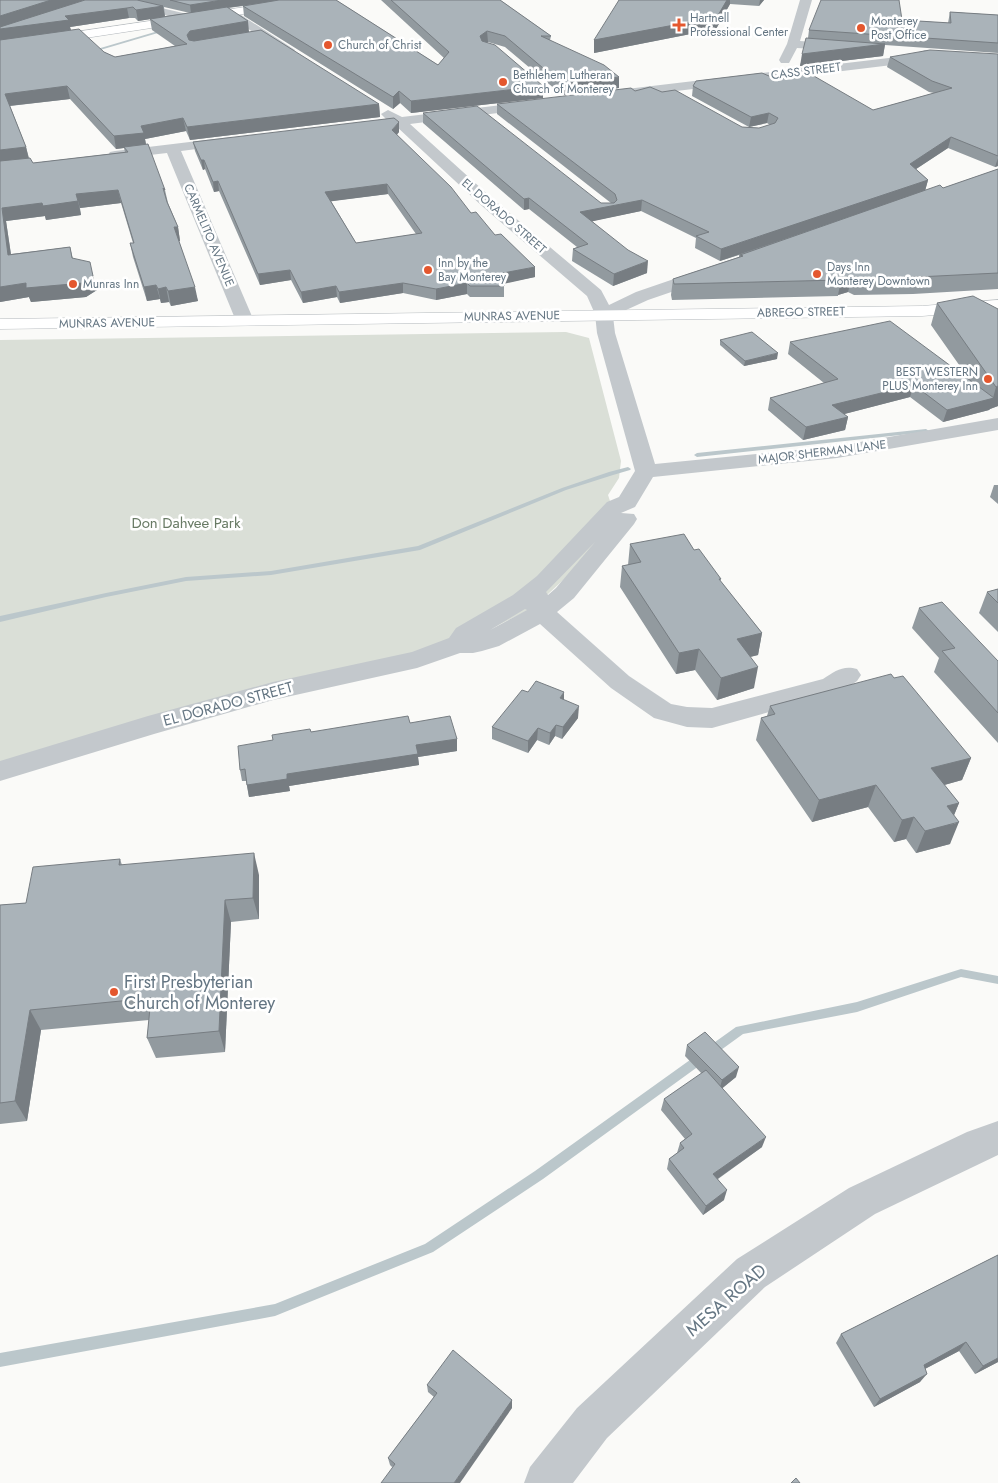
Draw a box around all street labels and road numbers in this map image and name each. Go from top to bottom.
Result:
street label: CASS STREET [770,58,842,84]
street label: EL DORADO STREET [458,174,551,258]
street label: CARMELITO AVENUE [179,181,239,289]
street label: ABREGO STREET [757,302,846,322]
street label: MUNRAS AVENUE [464,306,560,326]
street label: MUNRAS AVENUE [59,313,155,333]
street label: MAJOR SHERMAN LANE [757,435,887,469]
street label: EL DORADO STREET [161,676,295,732]
street label: MESA ROAD [680,1258,772,1342]

